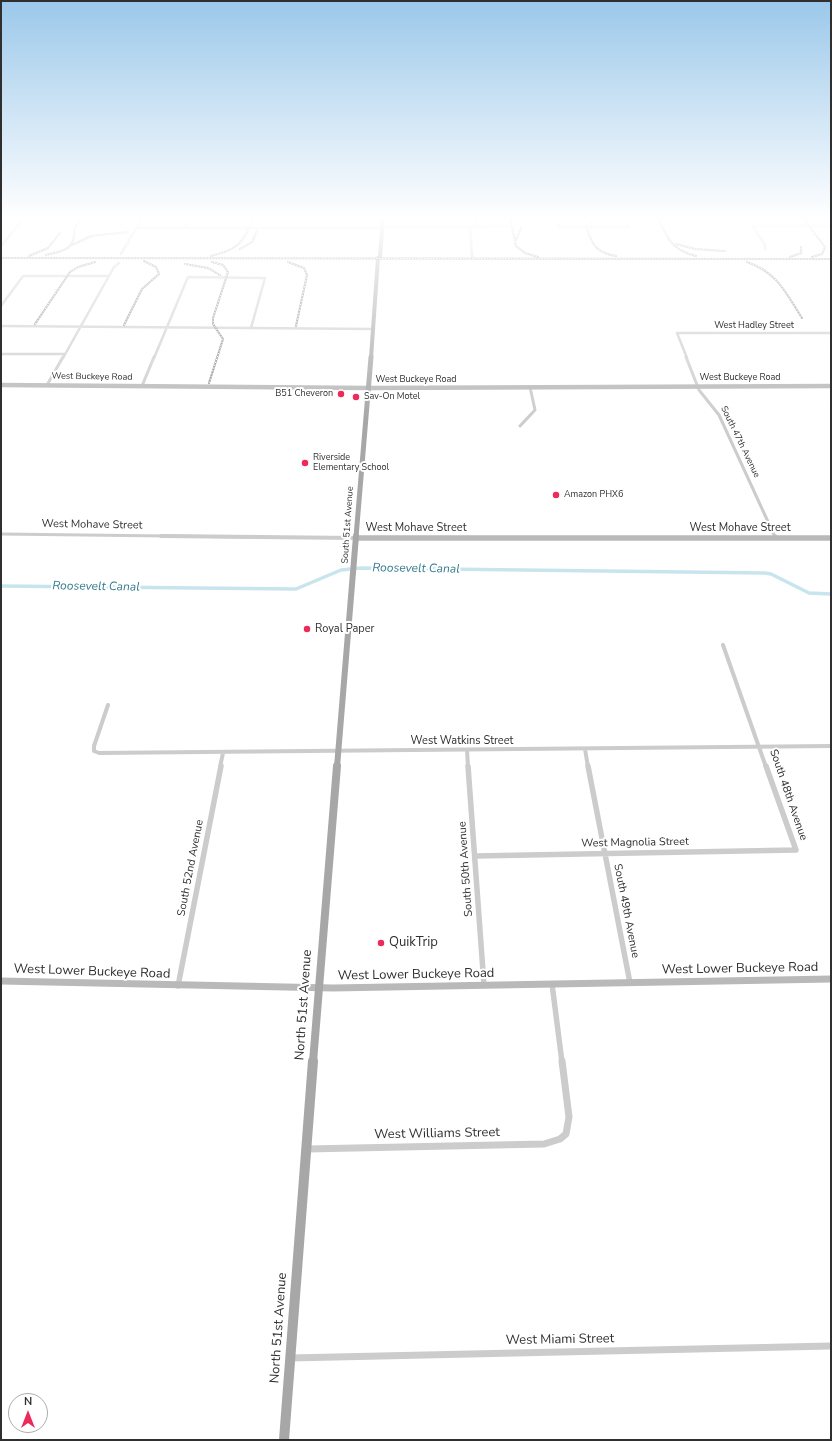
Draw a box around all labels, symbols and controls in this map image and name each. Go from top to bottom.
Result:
street label: West Hadley Street [714,321,794,331]
street label: West Buckeye Road [51,371,133,383]
street label: West Buckeye Road [700,373,780,383]
street label: West Buckeye Road [376,375,456,385]
place label: B51 Cheveron [275,389,333,399]
marker: B51 Cheveron [336,389,346,399]
marker: Sav-On Motel [351,392,361,402]
place label: Sav-On Motel [364,392,420,402]
street label: South 47th Avenue [718,405,762,479]
place label: Riverside Elementary School [313,453,389,474]
marker: Riverside Elementary School [300,458,310,468]
street label: South 51st Avenue [340,486,356,564]
marker: Amazon PHX6 [551,490,561,500]
place label: Amazon PHX6 [564,490,623,500]
street label: West Mohave Street [41,518,143,532]
street label: West Mohave Street [365,521,467,535]
street label: West Mohave Street [689,521,791,535]
water label: Roosevelt Canal [372,561,460,577]
water label: Roosevelt Canal [52,579,140,595]
place label: Royal Paper [315,622,374,636]
marker: Royal Paper [302,624,312,634]
street label: West Watkins Street [411,734,513,748]
street label: South 48th Avenue [766,748,810,842]
street label: South 52nd Avenue [175,819,207,917]
street label: South 50th Avenue [456,821,476,917]
street label: West Magnolia Street [581,835,689,851]
street label: South 49th Avenue [610,863,642,959]
place label: QuikTrip [389,935,438,951]
marker: QuikTrip [376,938,386,948]
street label: North 51st Avenue [292,949,316,1061]
street label: West Lower Buckeye Road [661,960,819,978]
street label: West Lower Buckeye Road [13,961,171,983]
street label: West Lower Buckeye Road [337,966,495,984]
street label: West Williams Street [374,1125,500,1143]
street label: North 51st Avenue [267,1272,291,1384]
street label: West Miami Street [506,1331,614,1349]
north arrow [8,1393,48,1433]
text: N [24,1394,32,1409]

